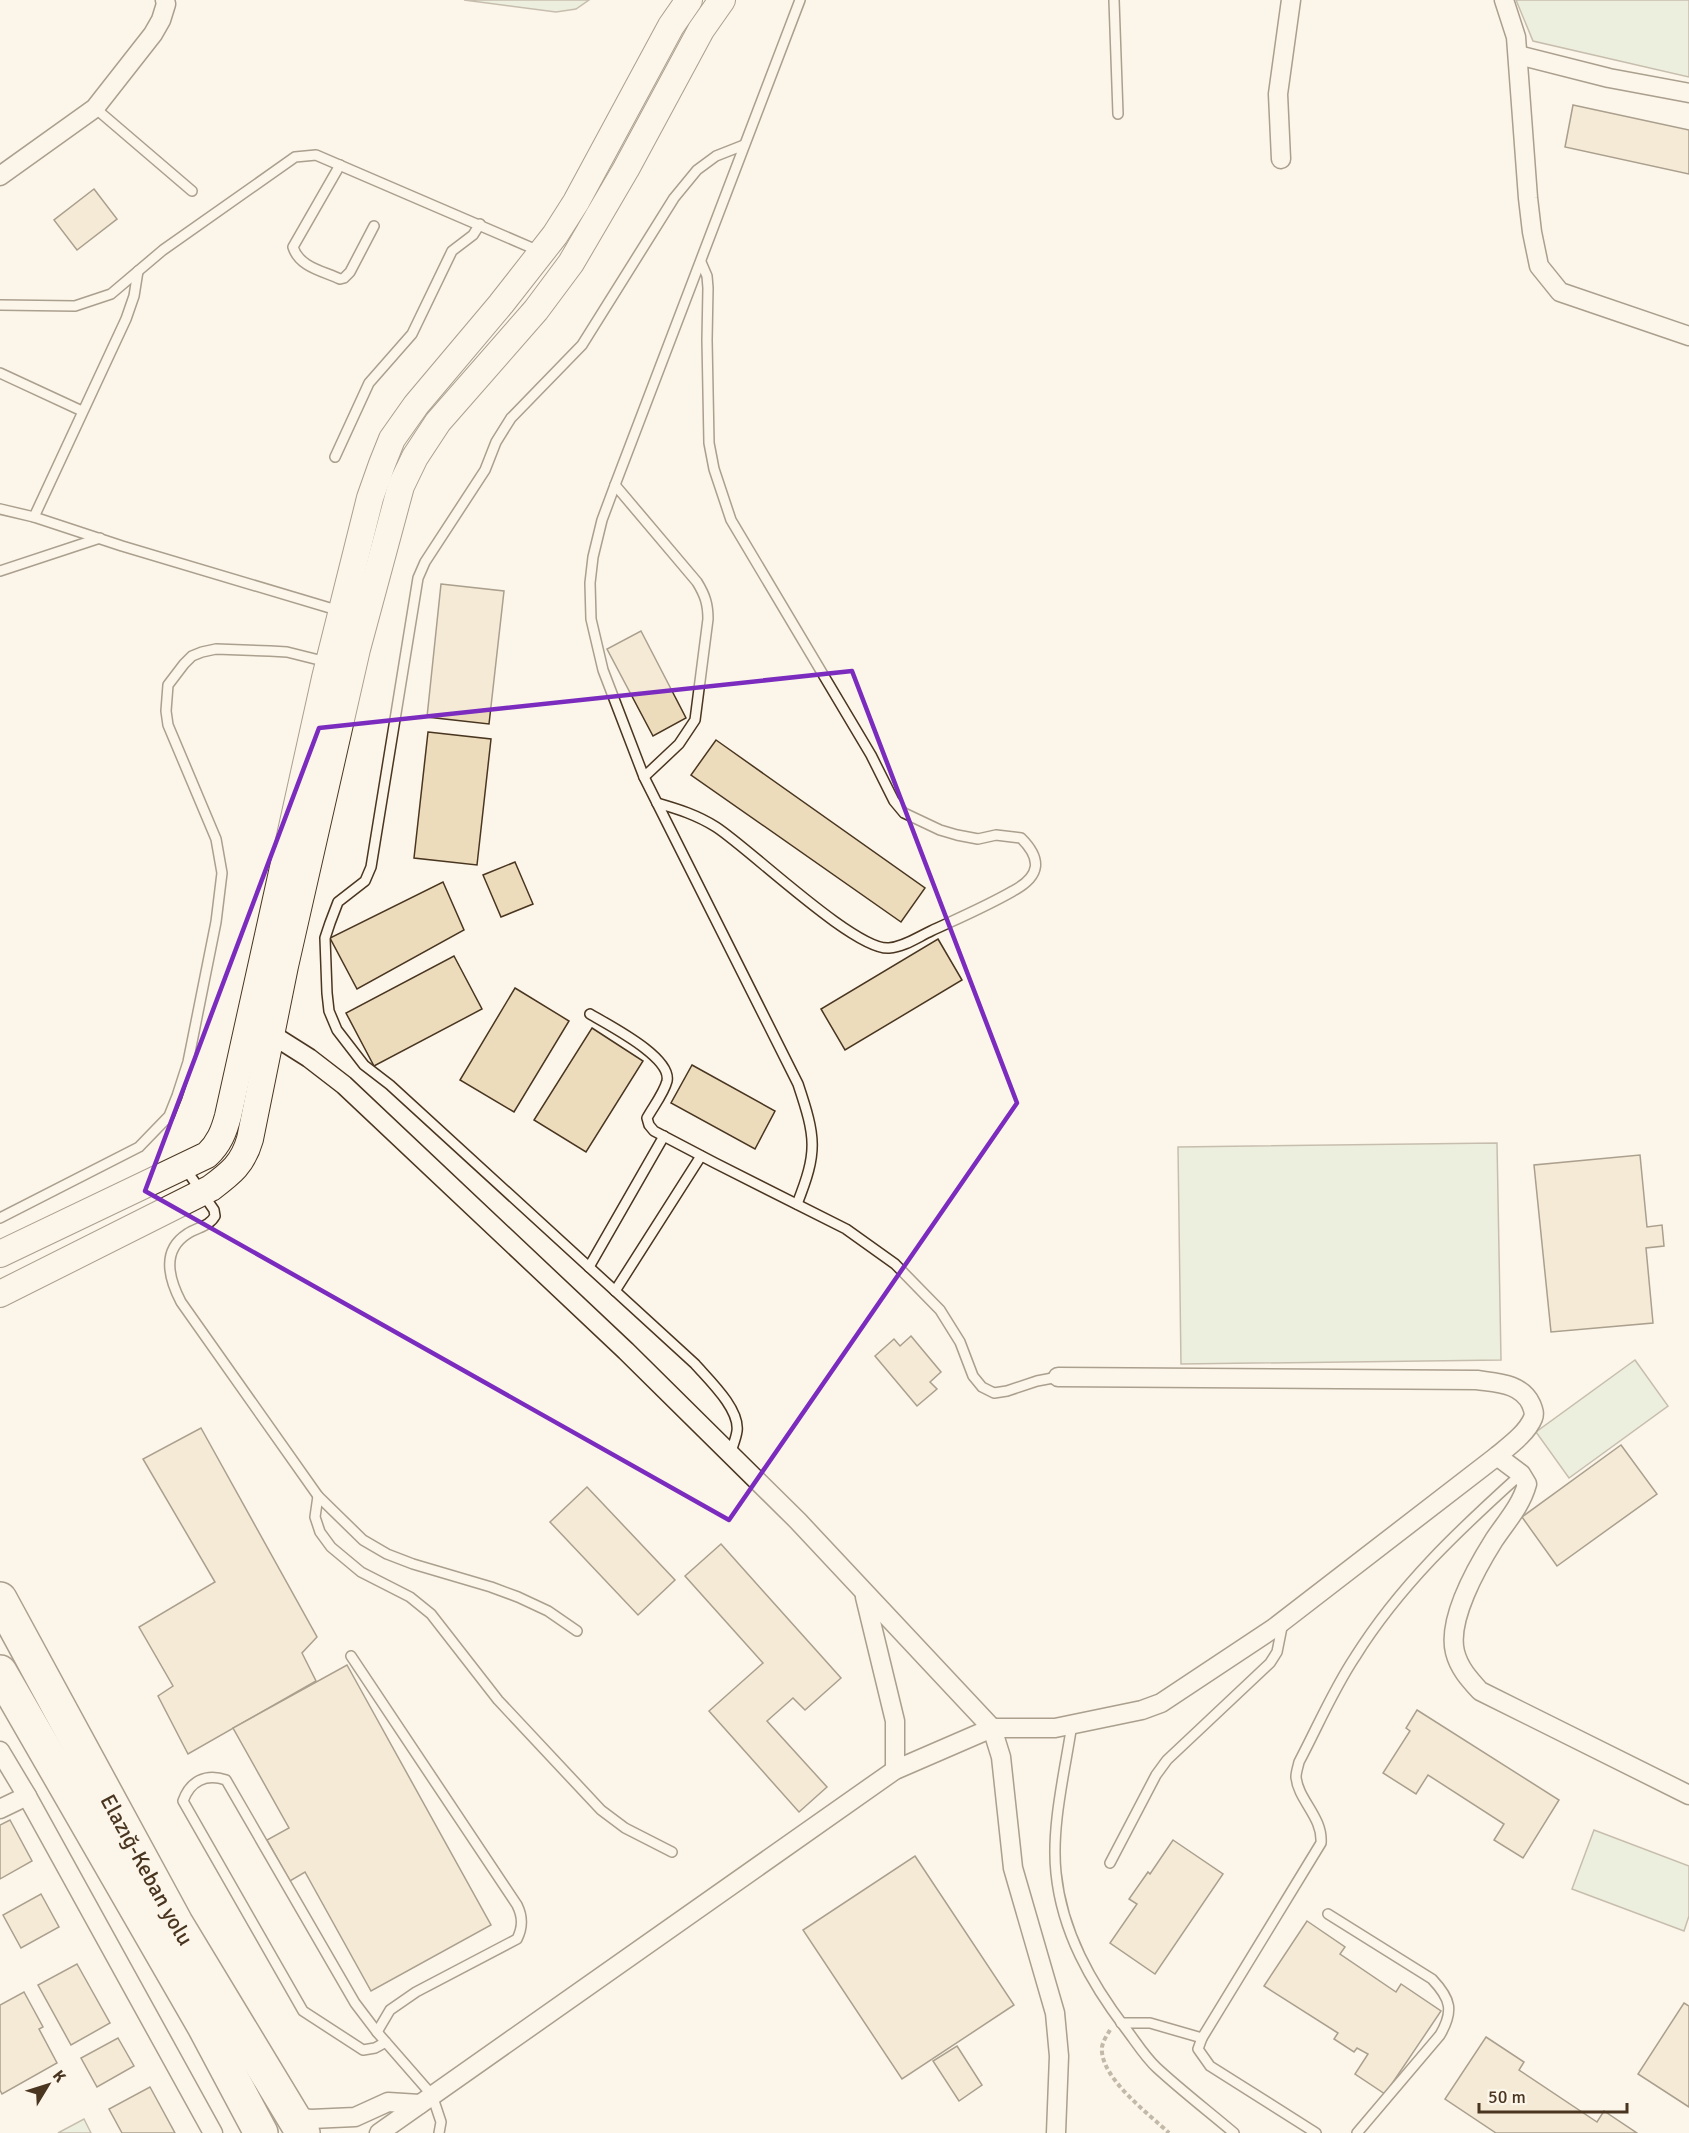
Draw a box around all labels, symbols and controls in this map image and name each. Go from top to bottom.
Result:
street label: Elazığ-Keban yolu [95,1789,199,1950]
north arrow [18,2055,78,2115]
text: K [48,2066,70,2087]
scale bar [1479,2076,1628,2114]
text: 50 m [1488,2086,1526,2108]

